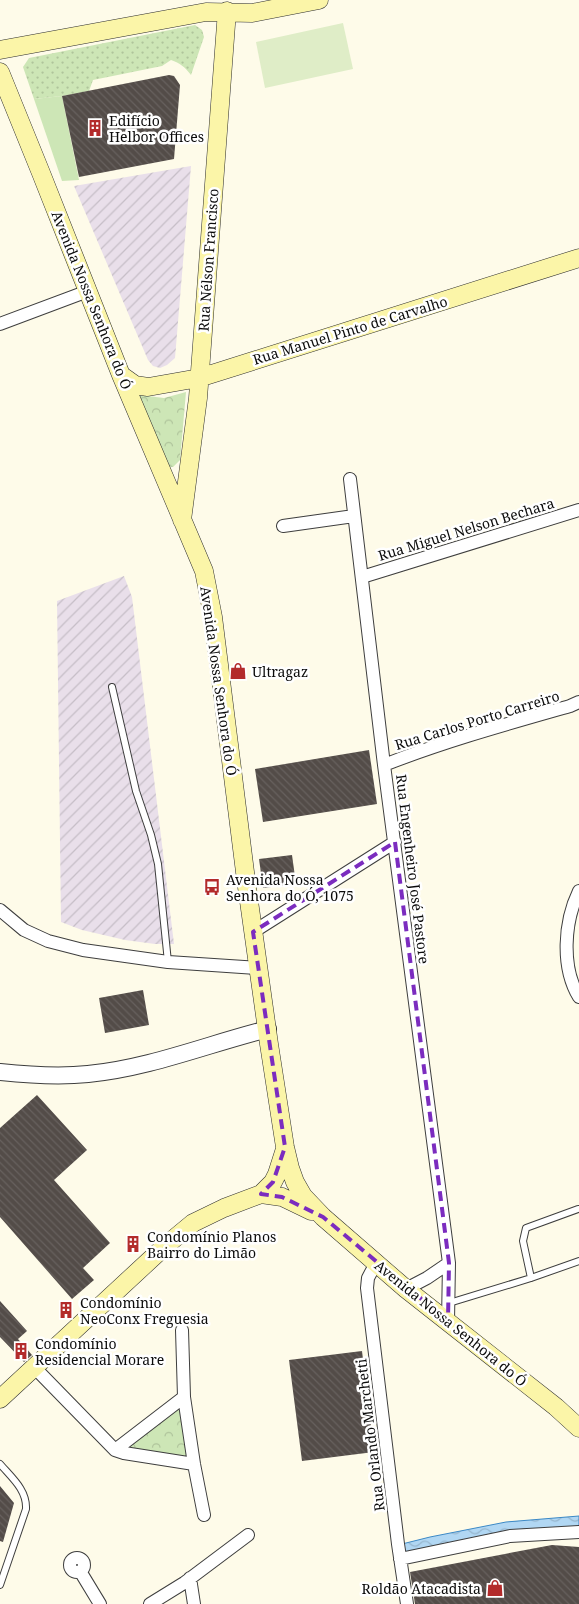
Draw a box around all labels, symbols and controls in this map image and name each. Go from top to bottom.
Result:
place label: Edifício Helbor Offices [109,111,204,146]
building icon: Edifício Helbor Offices [85,118,105,138]
street label: Rua Nélson Francisco [194,188,222,332]
street label: Avenida Nossa Senhora do Ó [47,208,137,392]
street label: Rua Manuel Pinto de Carvalho [250,291,450,369]
street label: Rua Miguel Nelson Bechara [376,493,556,565]
street label: Avenida Nossa Senhora do Ó [196,585,242,777]
shop icon: Ultragaz [228,661,248,681]
place label: Ultragaz [252,662,308,681]
street label: Rua Carlos Porto Carreiro [392,686,562,754]
street label: Rua Engenheiro José Pastore [392,773,434,965]
place label: Avenida Nossa Senhora do Ó, 1075 [226,870,354,905]
bus stop icon: Avenida Nossa Senhora do Ó, 1075 [202,877,222,897]
place label: Condomínio Planos Bairro do Limão [147,1227,276,1262]
building icon: Condomínio Planos Bairro do Limão [123,1234,143,1254]
street label: Avenida Nossa Senhora do Ó [371,1256,531,1390]
place label: Condomínio NeoConx Freguesia [80,1293,209,1328]
building icon: Condomínio NeoConx Freguesia [56,1300,76,1320]
place label: Condomínio Residencial Morare [35,1334,164,1369]
building icon: Condomínio Residencial Morare [11,1341,31,1361]
street label: Rua Orlando Marchetti [351,1357,389,1512]
shop icon: Roldão Atacadista [485,1578,505,1598]
place label: Roldão Atacadista [362,1579,481,1598]

